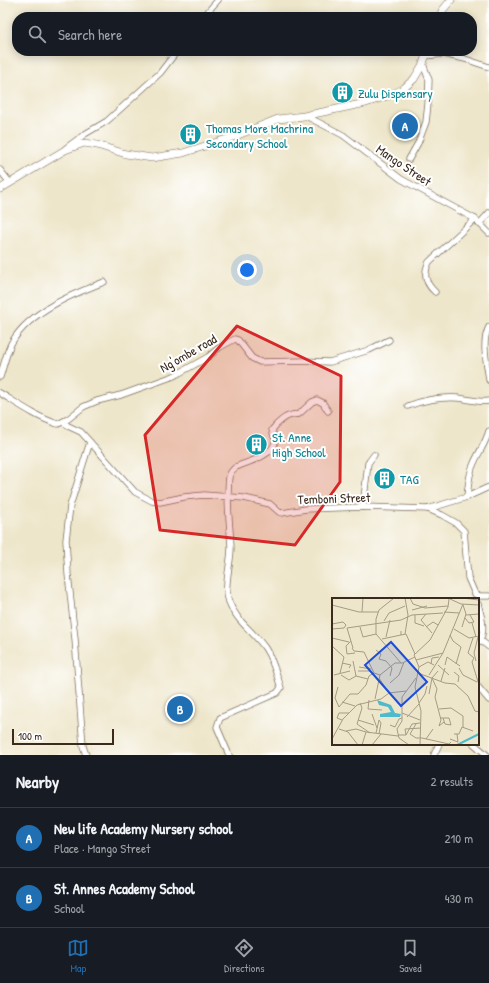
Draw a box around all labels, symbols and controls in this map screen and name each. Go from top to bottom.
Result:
search box [12,12,477,56]
icon: search [26,23,48,45]
text: Search here [58,24,122,45]
building icon: Zulu Dispensary [330,80,356,106]
place label: Zulu Dispensary [358,84,433,102]
pin: A [392,111,418,141]
place label: Thomas More Machrina Secondary School [206,119,313,152]
building icon: Thomas More Machrina Secondary School [177,122,203,148]
street label: Mango Street [373,140,436,190]
your location [237,260,257,280]
street label: Ng'ombe road [156,329,220,377]
place label: St. Anne High School [272,428,326,461]
building icon: St. Anne High School [244,431,270,457]
building icon: TAG [372,466,398,492]
place label: TAG [400,470,419,488]
street label: Temboni Street [297,488,371,508]
inset map [332,598,479,745]
pin: B [167,694,193,724]
scale bar [12,727,114,746]
text: 100 m [18,729,42,743]
text: Nearby [16,770,59,793]
text: 2 results [431,772,473,790]
text: New life Academy Nursery school [54,818,232,839]
text: A [26,829,32,847]
text: 210 m [445,829,473,847]
text: Place · Mango Street [54,839,151,857]
text: St. Annes Academy School [54,878,195,899]
text: B [26,889,32,907]
text: 430 m [445,889,473,907]
text: School [54,899,84,917]
tab: Map [67,937,89,975]
tab: Directions [224,937,265,975]
tab: Saved [399,937,422,975]

